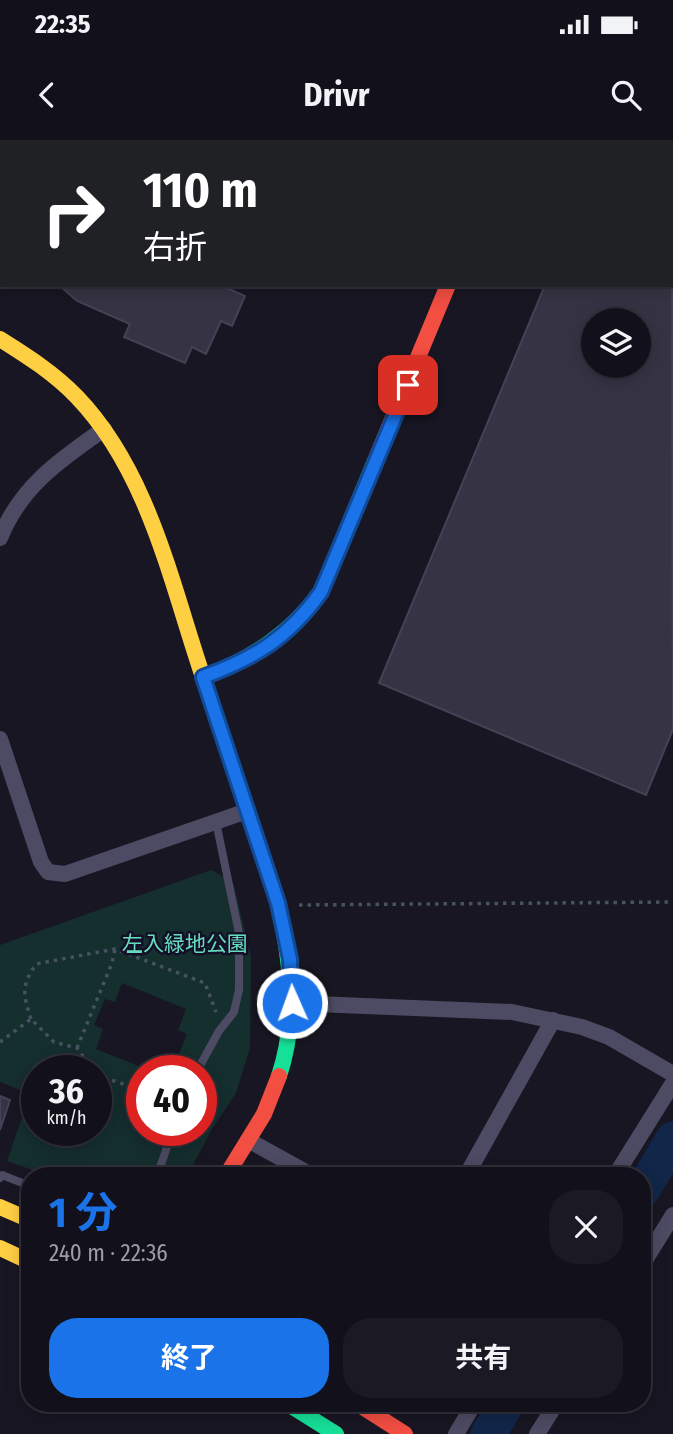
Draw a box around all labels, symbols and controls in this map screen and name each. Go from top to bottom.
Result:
text: 22:35 [35,9,91,40]
icon: back [28,76,66,114]
text: Drivr [304,76,369,114]
icon: search [607,76,645,114]
text: 110 m [143,161,258,220]
icon: right [28,168,119,259]
text: 右折 [143,228,207,266]
map controls [581,308,651,378]
button: layers [581,308,651,378]
pin [378,355,438,415]
icon: arrive [389,366,427,404]
park label: 左入緑地公園 [122,931,248,957]
position arrow [255,966,329,1040]
speed limit sign: 40 [126,1055,217,1146]
text: 36 [49,1070,84,1112]
text: km/h [46,1107,87,1129]
text: 1 分 [49,1188,118,1238]
button: close [549,1190,623,1264]
text: 240 m · 22:36 [49,1239,168,1267]
button: 終了 [49,1318,329,1398]
button: 共有 [343,1318,623,1398]

